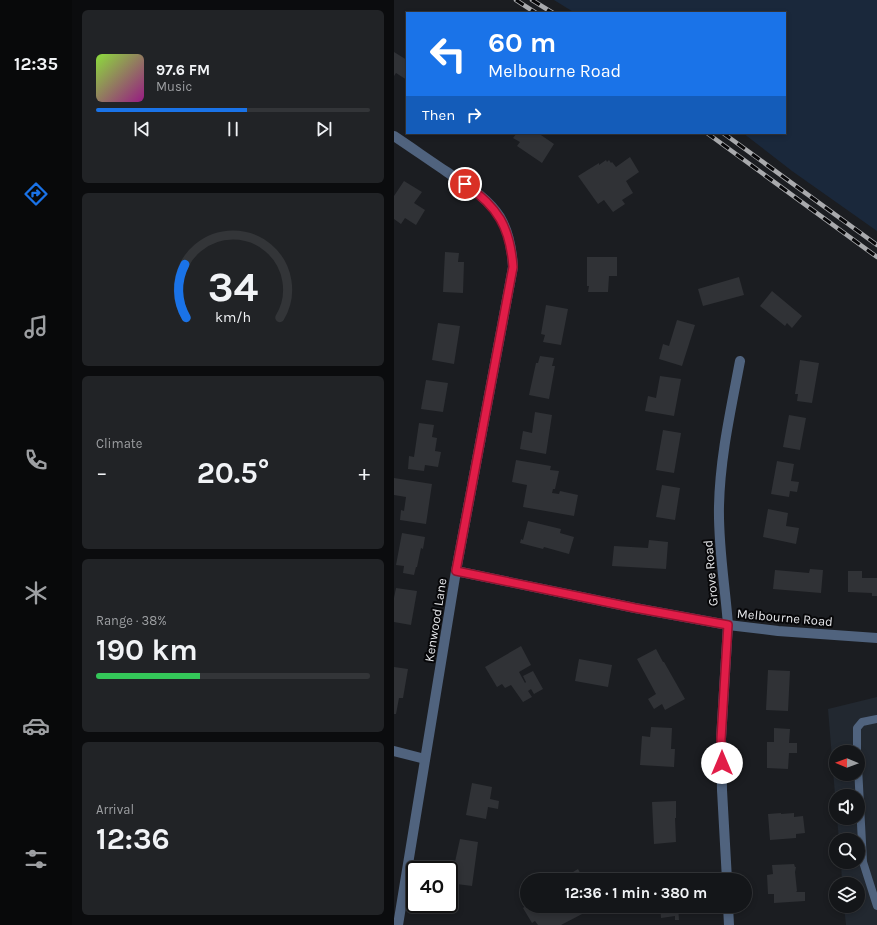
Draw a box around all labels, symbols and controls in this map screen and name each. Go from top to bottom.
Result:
text: 60 m [488,26,556,59]
icon: left [422,28,474,80]
text: 12:35 [14,53,58,75]
text: Melbourne Road [488,60,621,82]
text: 97.6 FM [156,61,210,79]
text: Music [156,79,192,94]
icon: right [463,104,485,126]
text: Then [422,106,455,124]
icon: previous [131,118,153,140]
icon: pause [222,118,244,140]
icon: next [313,118,335,140]
pin [448,167,482,201]
icon: arrive [454,173,476,195]
icon: directions [22,180,50,208]
text: 34 [208,262,259,310]
text: km/h [215,308,251,325]
icon: music [22,313,50,341]
text: Climate [96,436,142,451]
icon: phone [22,446,50,474]
text: 20.5° [197,455,269,491]
text: − [96,460,108,486]
text: + [358,460,370,486]
street label: Grove Road [700,539,721,607]
street label: Kenwood Lane [421,577,450,663]
icon: climate [22,579,50,607]
street label: Melbourne Road [736,606,834,629]
text: Range · 38% [96,613,167,628]
text: 190 km [96,632,198,668]
icon: car [22,712,50,740]
position arrow [701,742,743,784]
north arrow [829,745,865,781]
map controls [829,745,865,913]
button: sound [829,789,865,825]
text: Arrival [96,802,134,817]
text: 12:36 [96,821,170,857]
button: search [829,833,865,869]
icon: filters [22,845,50,873]
speed limit sign: 40 [406,861,458,913]
button: layers [829,877,865,913]
text: 12:36 · 1 min · 380 m [565,884,707,902]

